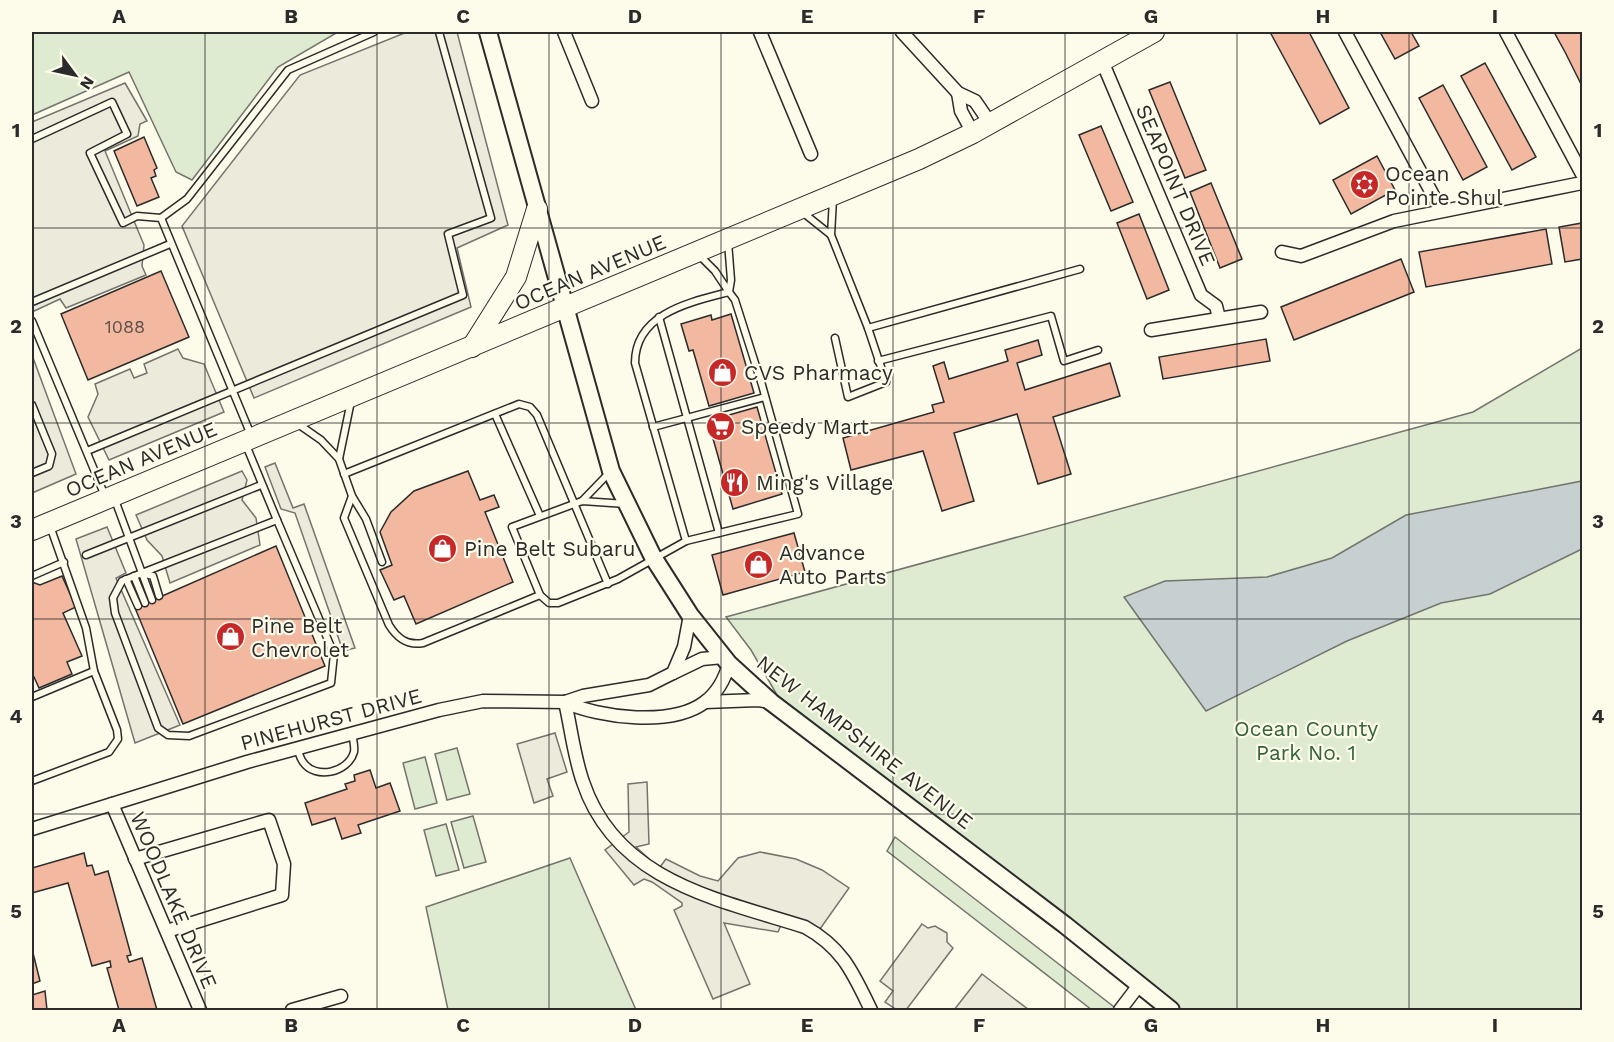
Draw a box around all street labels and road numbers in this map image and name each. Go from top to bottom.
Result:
street label: SEAPOINT DRIVE [1131,101,1221,269]
street label: OCEAN AVENUE [510,229,670,315]
street label: OCEAN AVENUE [61,416,221,502]
street label: NEW HAMPSHIRE AVENUE [752,650,978,834]
street label: PINEHURST DRIVE [238,683,424,755]
street label: WOODLAKE DRIVE [125,808,223,992]

